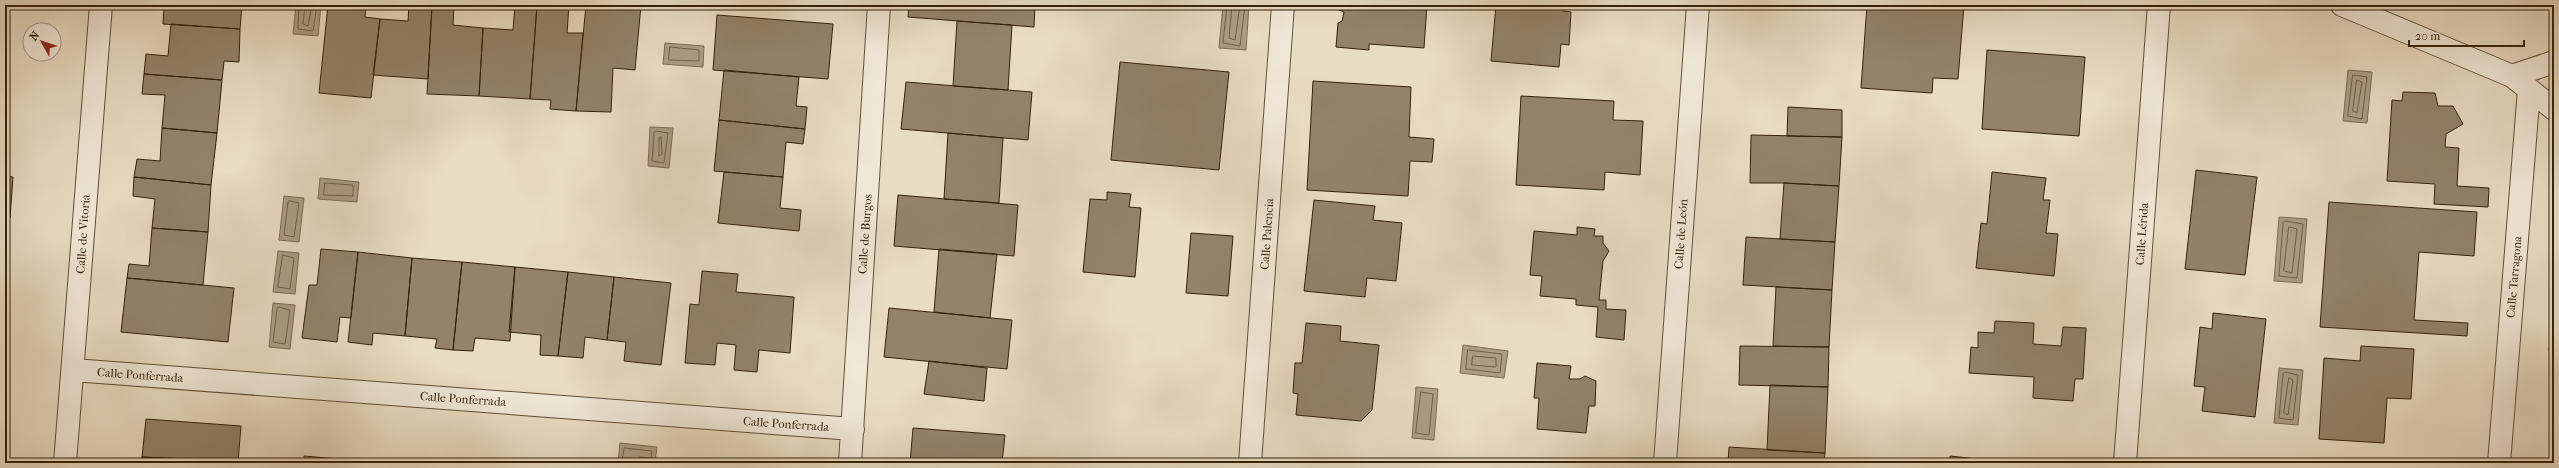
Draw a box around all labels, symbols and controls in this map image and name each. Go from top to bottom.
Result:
north arrow [22,22,62,62]
scale bar [2409,22,2524,48]
text: N [27,28,43,43]
text: 20 m [2415,29,2440,43]
street label: Calle de Vitoria [73,193,93,274]
street label: Calle de Burgos [855,193,875,275]
street label: Calle Palencia [1258,197,1277,270]
street label: Calle de León [1672,199,1690,269]
street label: Calle Lérida [2133,202,2151,266]
street label: Calle Tarragona [2503,235,2525,318]
street label: Calle Ponferrada [97,365,184,385]
street label: Calle Ponferrada [420,389,507,409]
street label: Calle Ponferrada [743,414,830,434]

